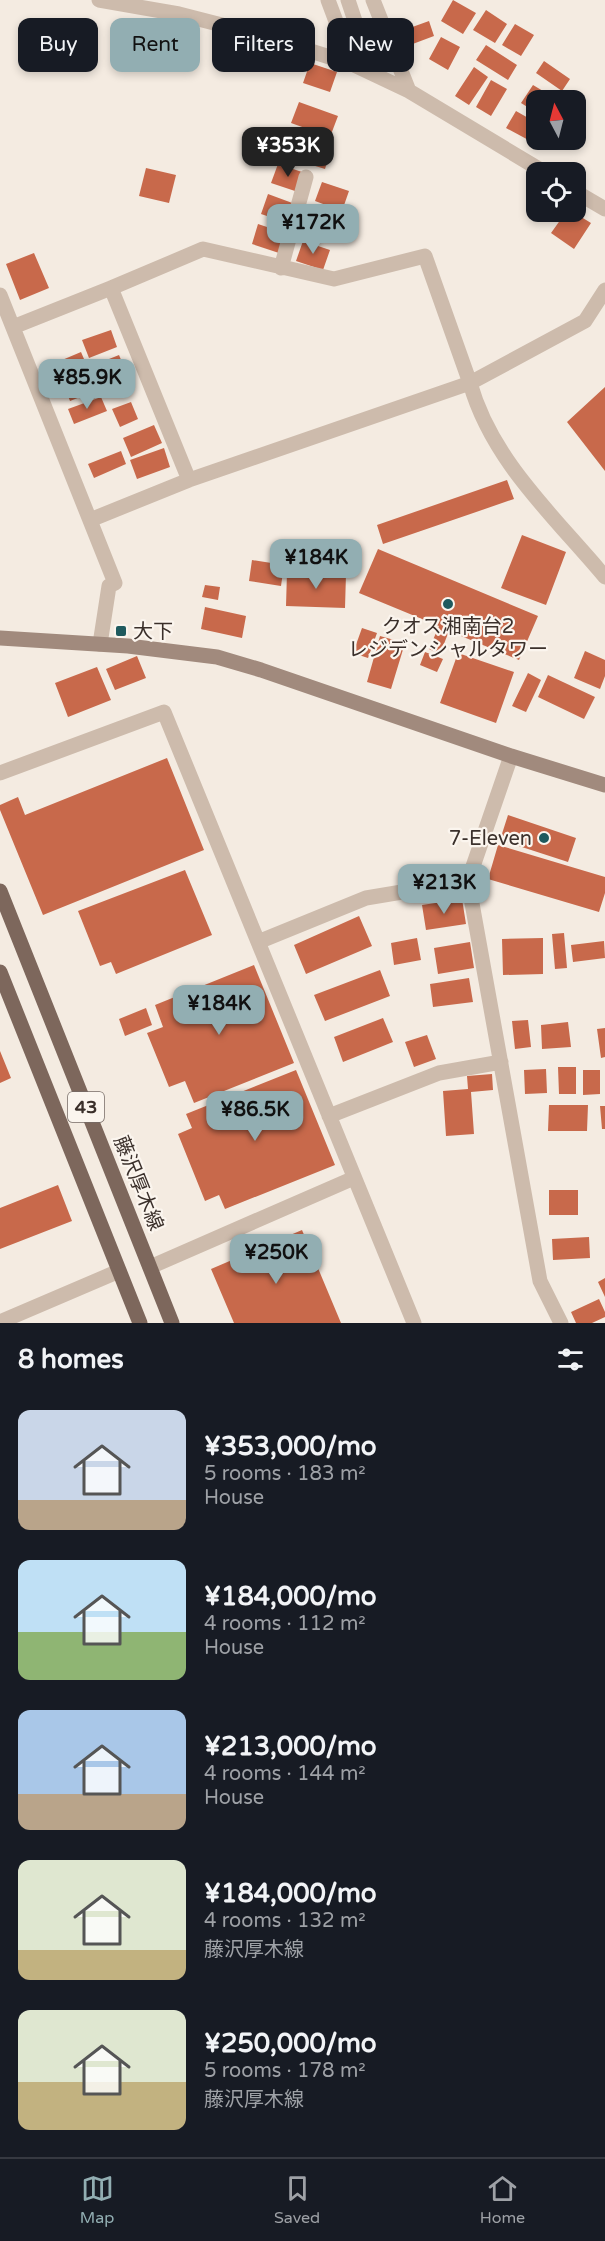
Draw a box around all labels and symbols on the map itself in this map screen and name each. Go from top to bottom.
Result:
north arrow [526,90,586,150]
pin: ¥353K [246,127,330,178]
pin: ¥172K [271,204,355,255]
pin: ¥85.9K [38,359,136,410]
pin: ¥184K [274,539,358,590]
marker: クオス湘南台2 レジデンシャルタワー [441,597,455,611]
place label: クオス湘南台2 レジデンシャルタワー [348,615,548,662]
place label: 大下 [133,620,173,644]
marker: 大下 [114,624,128,638]
place label: 7-Eleven [449,827,532,851]
marker: 7-Eleven [537,831,551,845]
pin: ¥213K [402,864,486,915]
pin: ¥184K [177,985,261,1036]
pin: ¥86.5K [206,1091,304,1142]
road number: 43 [68,1092,104,1122]
street label: 藤沢厚木線 [108,1133,168,1234]
pin: ¥250K [234,1234,318,1285]

